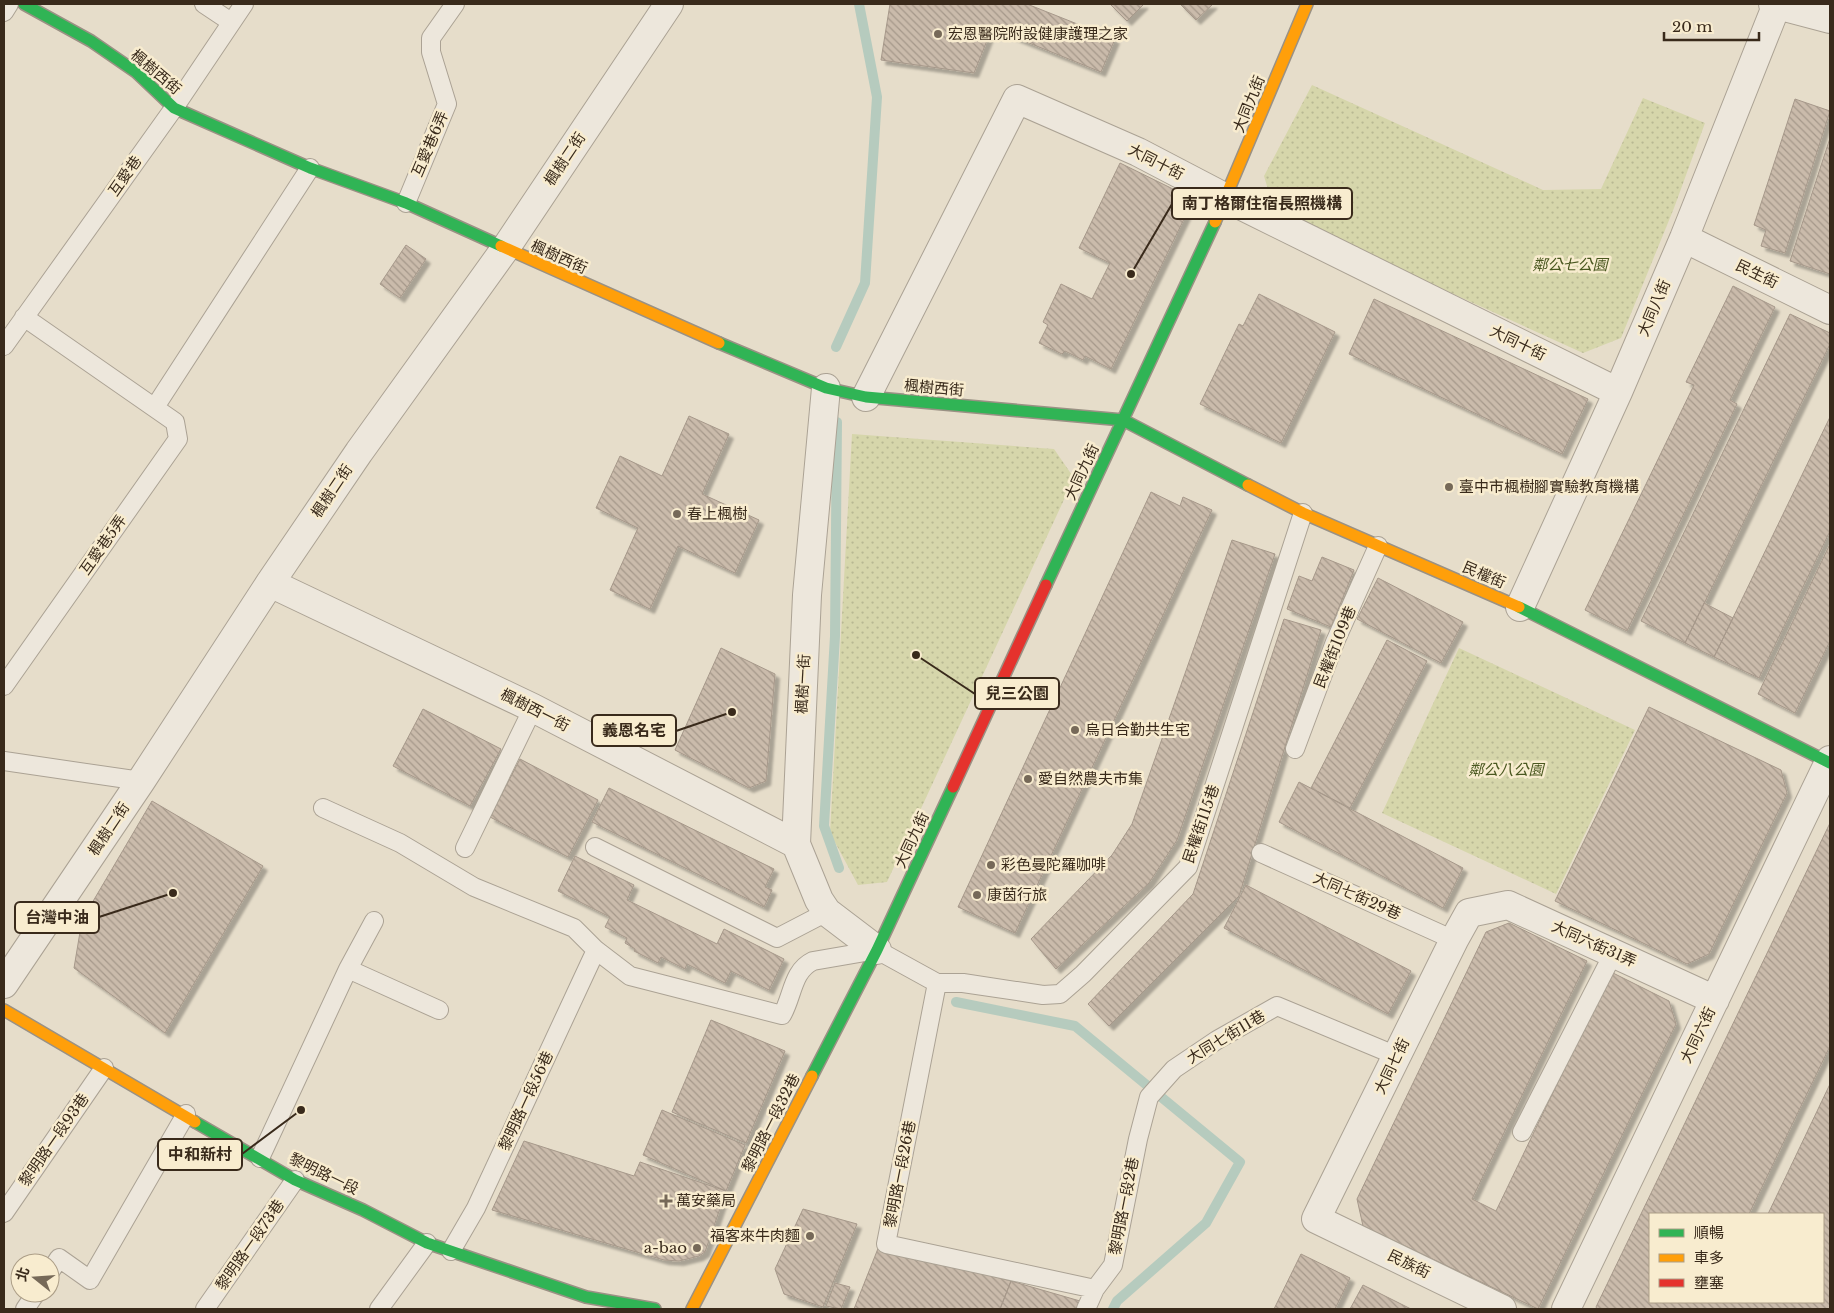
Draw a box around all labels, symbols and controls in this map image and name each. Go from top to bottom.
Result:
scale bar [1664,10,1759,42]
text: 20 m [1672,17,1712,36]
place label: 宏恩醫院附設健康護理之家 [948,24,1128,43]
marker: 宏恩醫院附設健康護理之家 [932,28,944,40]
street label: 楓樹西街 [127,45,185,98]
street label: 大同九街 [1228,72,1269,135]
street label: 互愛巷6弄 [407,108,452,180]
street label: 楓樹二街 [540,129,589,189]
street label: 大同十街 [1125,139,1187,184]
street label: 互愛巷 [104,152,145,200]
callout: 南丁格爾住宿長照機構 [1172,188,1352,219]
text: 南丁格爾住宿長照機構 [1182,193,1342,213]
street label: 楓樹西街 [528,236,590,277]
park label: 鄰公七公園 [1532,255,1609,274]
street label: 民生街 [1733,255,1782,292]
street label: 大同八街 [1633,276,1674,339]
street label: 大同十街 [1487,321,1549,364]
street label: 楓樹西街 [903,375,965,400]
street label: 大同九街 [1060,441,1103,503]
street label: 楓樹二街 [307,461,356,521]
place label: 臺中市楓樹腳實驗教育機構 [1459,477,1639,496]
marker: 臺中市楓樹腳實驗教育機構 [1443,481,1455,493]
place label: 春上楓樹 [687,504,747,523]
marker: 春上楓樹 [671,508,683,520]
street label: 互愛巷5弄 [75,511,130,578]
street label: 民權街 [1460,557,1509,592]
street label: 民權街109巷 [1309,603,1360,691]
street label: 楓樹一街 [791,654,814,714]
callout: 兒三公園 [975,678,1059,709]
text: 兒三公園 [985,683,1049,703]
street label: 楓樹西一街 [497,684,573,735]
callout: 義恩名宅 [592,715,676,746]
text: 義恩名宅 [602,720,666,740]
place label: 烏日合勤共生宅 [1085,720,1190,739]
marker: 烏日合勤共生宅 [1069,724,1081,736]
park label: 鄰公八公園 [1468,760,1545,779]
place label: 愛自然農夫市集 [1038,769,1143,788]
marker: 愛自然農夫市集 [1022,773,1034,785]
street label: 民權街115巷 [1178,782,1223,866]
street label: 楓樹二街 [84,799,133,859]
street label: 大同九街 [890,809,933,871]
place label: 彩色曼陀羅咖啡 [1001,855,1106,874]
marker: 彩色曼陀羅咖啡 [985,859,997,871]
street label: 大同七街29巷 [1310,868,1404,923]
place label: 康茵行旅 [987,885,1047,904]
marker: 康茵行旅 [971,889,983,901]
callout: 台灣中油 [15,902,99,933]
text: 台灣中油 [25,907,89,927]
street label: 大同六街31弄 [1549,916,1640,971]
street label: 大同六街 [1676,1004,1719,1066]
street label: 大同七街11巷 [1183,1006,1269,1067]
street label: 大同七街 [1370,1035,1413,1097]
street label: 黎明路一段56巷 [494,1048,557,1154]
street label: 黎明路一段32巷 [737,1070,804,1175]
street label: 黎明路一段93巷 [15,1090,93,1190]
street label: 黎明路一段26巷 [880,1119,919,1229]
callout: 中和新村 [158,1139,242,1170]
text: 中和新村 [168,1144,232,1164]
street label: 黎明路一段 [286,1149,362,1199]
street label: 黎明路一段2巷 [1105,1155,1142,1256]
place label: 萬安藥局 [676,1191,736,1210]
marker: 萬安藥局 [660,1195,672,1207]
street label: 黎明路一段73巷 [211,1196,288,1294]
legend [1649,1213,1824,1303]
text: 順暢 [1694,1223,1724,1242]
place label: 福客來牛肉麵 [710,1226,800,1245]
marker: 福客來牛肉麵 [804,1230,816,1242]
place label: a-bao [644,1238,687,1257]
marker: a-bao [691,1242,703,1254]
street label: 民族街 [1385,1245,1434,1282]
text: 車多 [1694,1248,1724,1267]
north arrow [10,1253,60,1303]
text: 北 [12,1265,33,1284]
text: 壅塞 [1694,1273,1724,1292]

